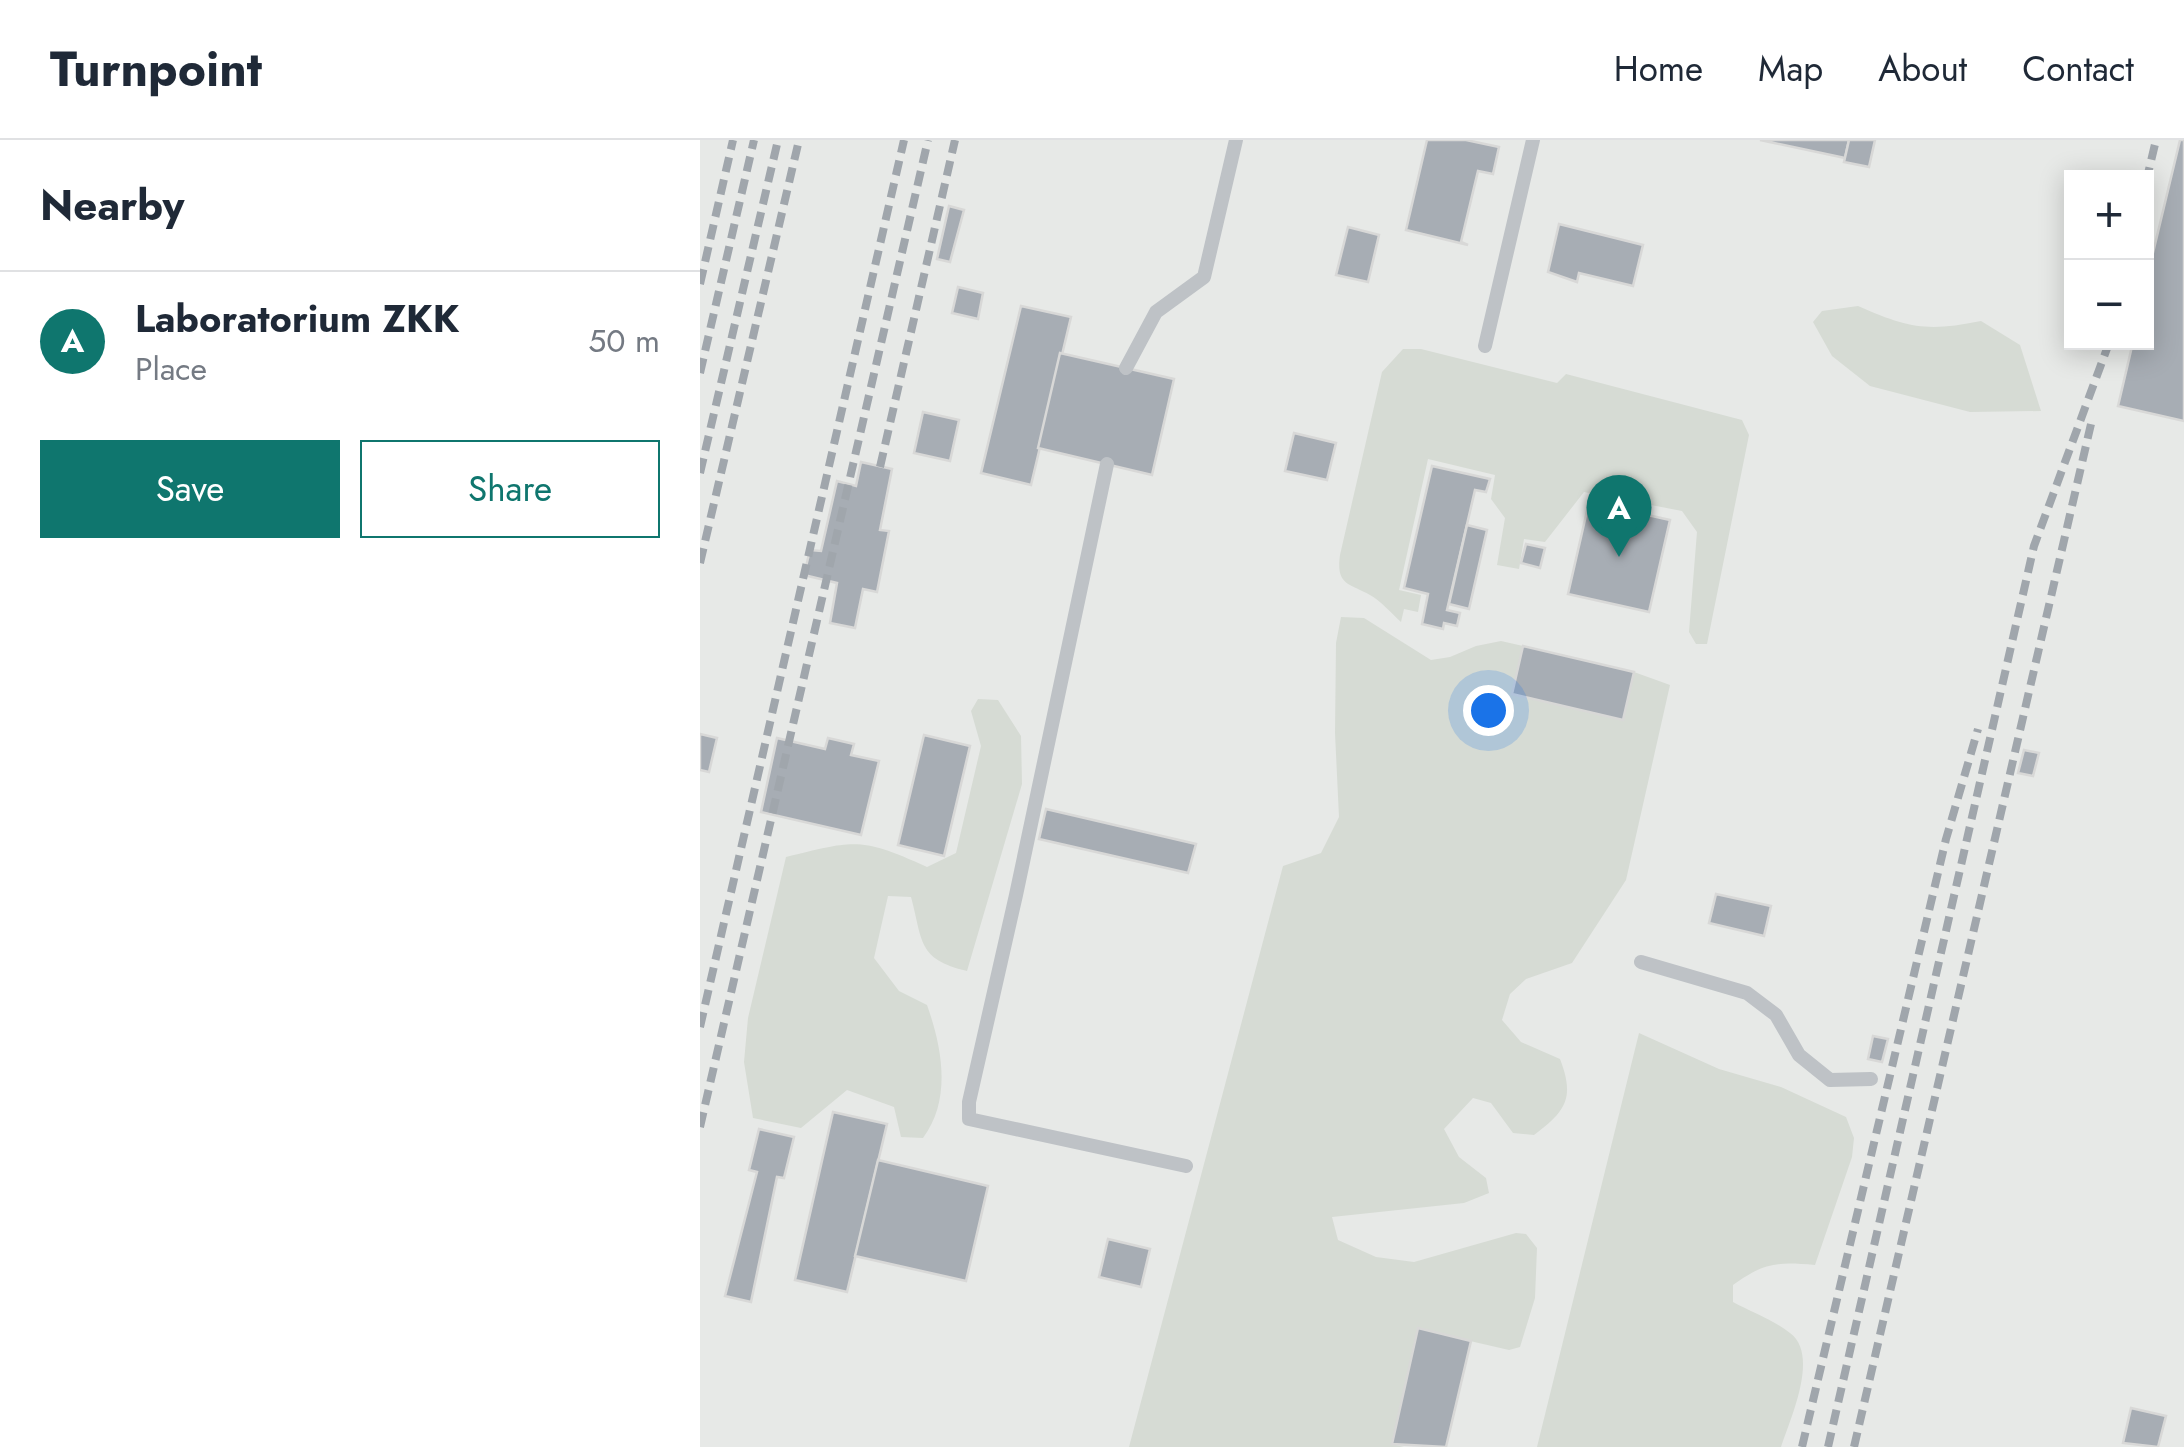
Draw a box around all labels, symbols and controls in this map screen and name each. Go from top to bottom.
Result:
text: Turnpoint [50,35,262,104]
text: Home [1614,44,1703,94]
text: Map [1758,44,1823,94]
text: About [1878,44,1967,94]
text: Contact [2022,44,2134,94]
map controls [2064,170,2154,350]
button: + [2064,170,2154,260]
text: Nearby [40,175,184,236]
button: − [2064,260,2154,350]
text: Laboratorium ZKK [135,291,459,346]
text: A [61,318,84,364]
text: 50 m [588,318,660,364]
text: Place [135,346,207,392]
button: Save [40,440,340,538]
button: Share [360,440,660,538]
pin: A [1586,474,1652,557]
your location [1463,685,1514,736]

